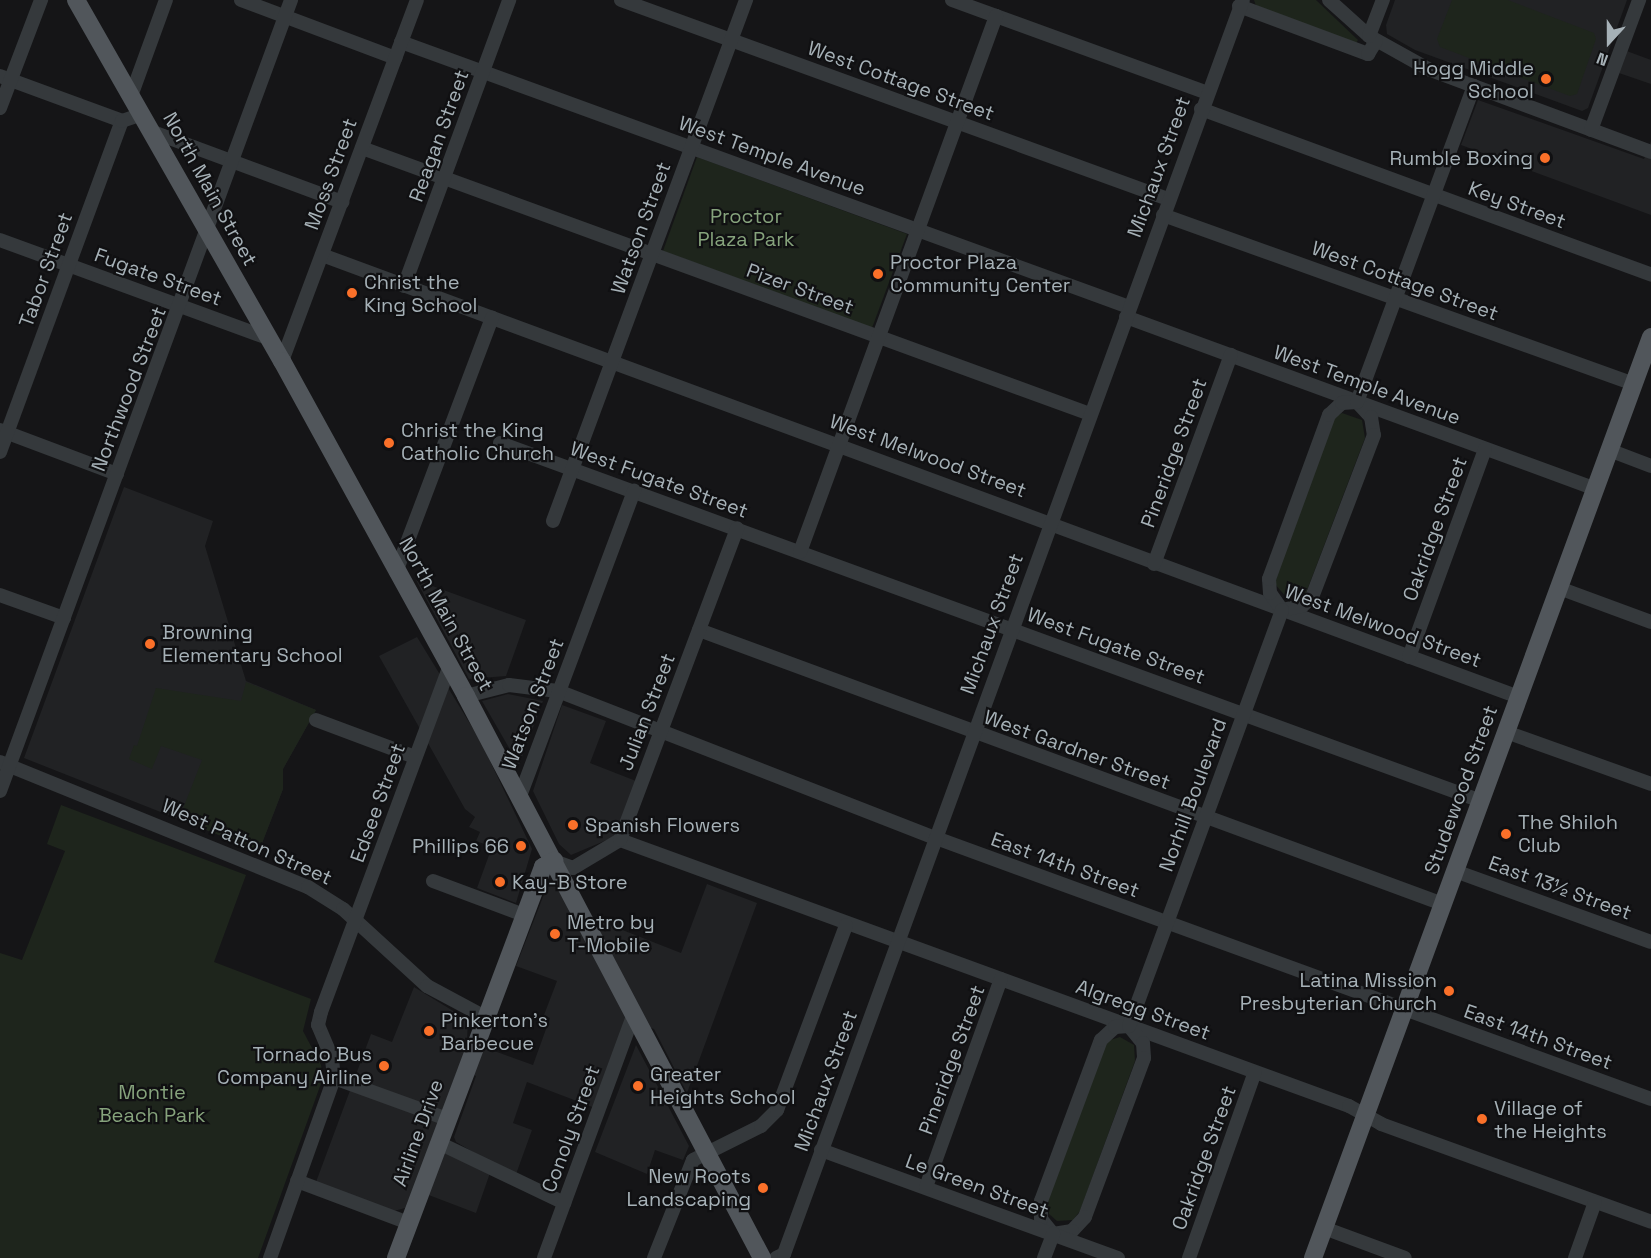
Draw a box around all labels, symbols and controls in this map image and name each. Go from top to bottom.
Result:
north arrow [1579,12,1639,72]
street label: West Cottage Street [804,36,998,126]
text: N [1594,48,1611,71]
place label: Hogg Middle School [1413,56,1534,103]
street label: Reagan Street [404,67,474,205]
marker: Hogg Middle School [1539,72,1553,86]
street label: Michaux Street [1122,93,1196,241]
street label: North Main Street [158,108,262,270]
street label: West Temple Avenue [675,111,869,201]
street label: Moss Street [300,115,362,233]
place label: Rumble Boxing [1389,146,1533,170]
marker: Rumble Boxing [1538,151,1552,165]
street label: Watson Street [606,159,676,297]
street label: Key Street [1465,176,1569,234]
park label: Proctor Plaza Park [697,205,795,252]
street label: Tabor Street [14,209,78,331]
street label: West Cottage Street [1308,236,1502,326]
street label: Fugate Street [91,243,225,311]
place label: Proctor Plaza Community Center [890,250,1070,297]
street label: Pizer Street [743,258,857,320]
marker: Proctor Plaza Community Center [871,267,885,281]
place label: Christ the King School [364,270,477,317]
marker: Christ the King School [345,286,359,300]
street label: Northwood Street [87,303,171,475]
street label: West Temple Avenue [1270,340,1464,430]
street label: Pineridge Street [1136,375,1212,531]
street label: West Melwood Street [826,409,1030,503]
place label: Christ the King Catholic Church [401,419,554,466]
marker: Christ the King Catholic Church [382,436,396,450]
street label: West Fugate Street [567,437,751,523]
street label: Oakridge Street [1398,454,1472,604]
street label: North Main Street [394,533,498,695]
street label: Michaux Street [955,550,1029,698]
street label: West Melwood Street [1281,579,1485,673]
street label: West Fugate Street [1024,603,1208,689]
place label: Browning Elementary School [162,620,343,667]
street label: Watson Street [497,635,569,773]
marker: Browning Elementary School [143,637,157,651]
street label: Julian Street [614,650,680,774]
street label: Studewood Street [1419,702,1503,878]
street label: West Gardner Street [981,705,1173,795]
street label: Norhill Boulevard [1154,715,1232,875]
street label: Edsee Street [345,740,411,866]
street label: West Patton Street [158,794,336,890]
place label: The Shiloh Club [1518,810,1618,857]
place label: Spanish Flowers [585,813,740,837]
marker: Spanish Flowers [566,818,580,832]
street label: East 14th Street [988,827,1142,903]
marker: The Shiloh Club [1499,827,1513,841]
place label: Phillips 66 [412,834,509,858]
marker: Phillips 66 [514,839,528,853]
street label: East 13½ Street [1485,851,1635,925]
place label: Kay-B Store [512,870,628,894]
marker: Kay-B Store [493,875,507,889]
place label: Metro by T-Mobile [567,910,655,957]
marker: Metro by T-Mobile [548,927,562,941]
place label: Latina Mission Presbyterian Church [1240,968,1437,1015]
street label: Algregg Street [1073,975,1213,1045]
street label: Pineridge Street [914,982,990,1138]
marker: Latina Mission Presbyterian Church [1442,984,1456,998]
street label: East 14th Street [1461,999,1615,1075]
street label: Michaux Street [789,1007,863,1155]
place label: Pinkerton's Barbecue [441,1008,548,1055]
marker: Pinkerton's Barbecue [422,1024,436,1038]
place label: Tornado Bus Company Airline [217,1042,372,1089]
marker: Tornado Bus Company Airline [377,1059,391,1073]
street label: Conoly Street [537,1062,605,1196]
place label: Greater Heights School [650,1062,796,1109]
street label: Airline Drive [388,1076,448,1190]
marker: Greater Heights School [631,1079,645,1093]
park label: Montie Beach Park [98,1080,206,1127]
street label: Oakridge Street [1167,1083,1241,1233]
place label: Village of the Heights [1494,1096,1607,1143]
marker: Village of the Heights [1475,1112,1489,1126]
street label: Le Green Street [902,1149,1052,1223]
place label: New Roots Landscaping [627,1164,751,1211]
marker: New Roots Landscaping [756,1181,770,1195]

